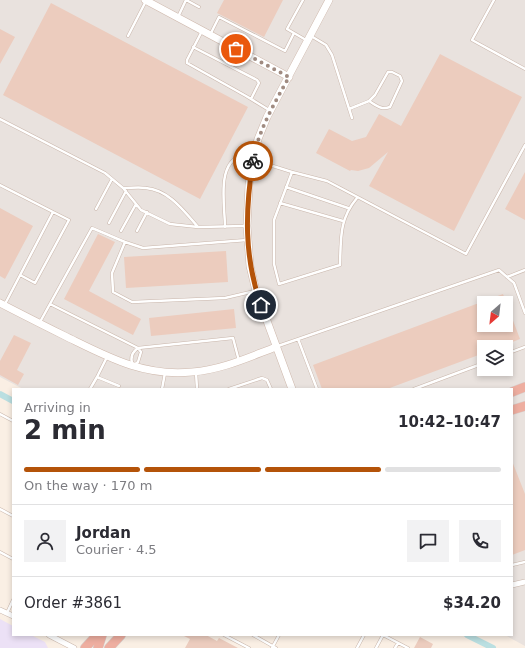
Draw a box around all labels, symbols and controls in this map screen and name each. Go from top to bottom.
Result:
pin [219,32,253,66]
icon: bag [225,38,247,60]
courier [233,141,273,181]
icon: bike [242,150,264,172]
pin [244,288,278,322]
icon: home [250,294,272,316]
north arrow [477,296,513,332]
map controls [477,296,513,376]
button: layers [477,340,513,376]
text: Arriving in [24,400,91,415]
text: 10:42–10:47 [398,413,501,431]
text: 2 min [24,415,106,445]
text: On the way · 170 m [24,478,152,493]
button: person [24,520,66,562]
button: chat [407,520,449,562]
button: phone [459,520,501,562]
text: Jordan [76,524,131,542]
text: Courier · 4.5 [76,542,157,557]
text: Order #3861 [24,594,122,612]
text: $34.20 [443,594,501,612]

